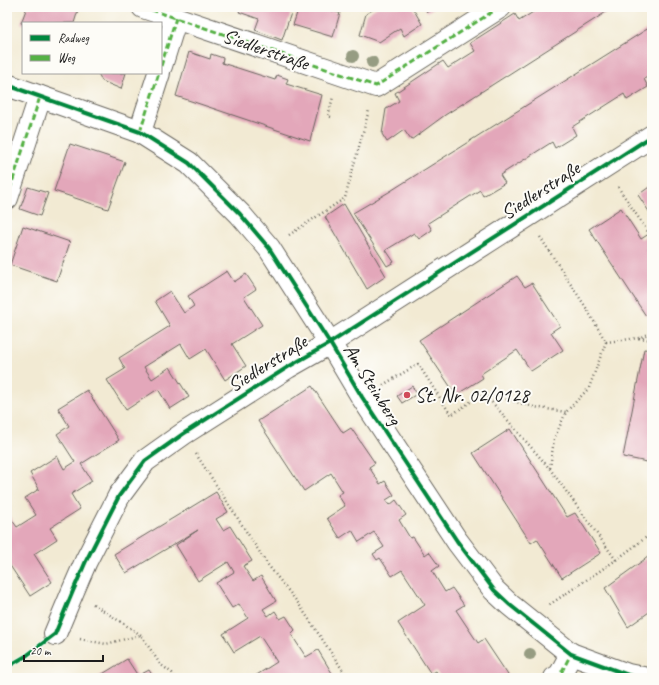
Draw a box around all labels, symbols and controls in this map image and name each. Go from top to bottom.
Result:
legend [22,22,162,74]
street label: Siedlerstraße [220,23,313,76]
text: Radweg [58,30,89,46]
text: Weg [58,50,76,66]
street label: Siedlerstraße [496,155,586,225]
street label: Siedlerstraße [223,328,313,398]
street label: Am Steinberg [338,339,408,431]
place label: St. Nr. 02/0128 [415,383,531,408]
marker: St. Nr. 02/0128 [402,390,412,400]
scale bar [24,637,103,663]
text: 20 m [30,643,52,659]

